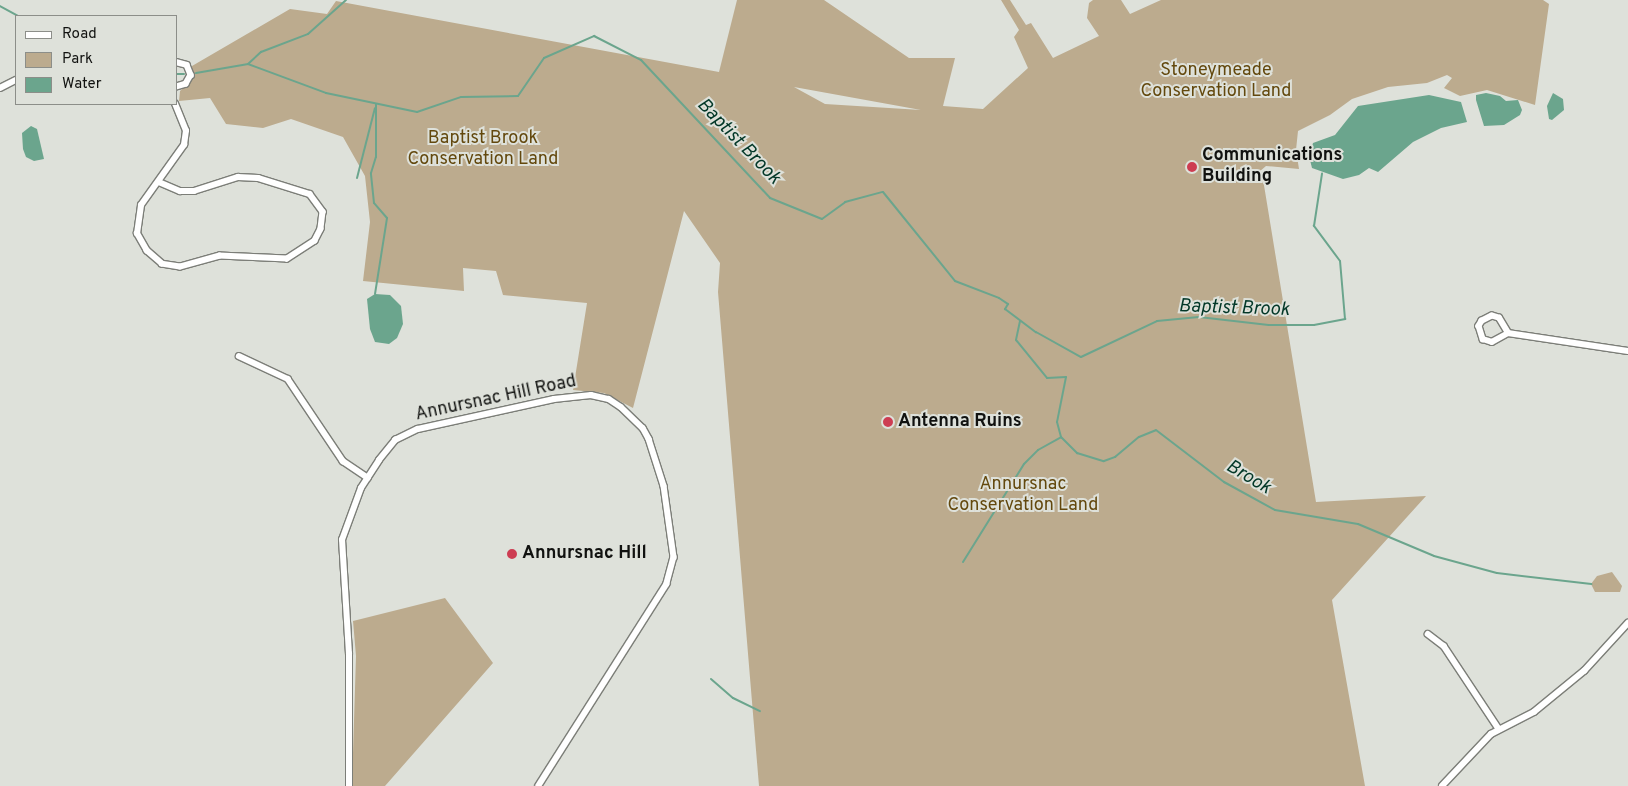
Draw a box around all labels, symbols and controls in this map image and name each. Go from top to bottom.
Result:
legend [15,15,178,105]
text: Road [62,25,97,44]
text: Park [62,50,93,69]
park label: Stoneymeade Conservation Land [1141,61,1291,104]
text: Water [62,75,101,94]
water label: Baptist Brook [691,94,785,190]
park label: Baptist Brook Conservation Land [408,129,558,172]
place label: Communications Building [1202,146,1342,188]
marker: Communications Building [1186,161,1198,173]
water label: Baptist Brook [1178,296,1290,322]
street label: Annursnac Hill Road [414,371,578,427]
place label: Antenna Ruins [898,411,1022,433]
marker: Antenna Ruins [882,416,894,428]
water label: Brook [1221,456,1275,500]
park label: Annursnac Conservation Land [948,475,1098,518]
place label: Annursnac Hill [522,543,647,565]
marker: Annursnac Hill [506,548,518,560]

